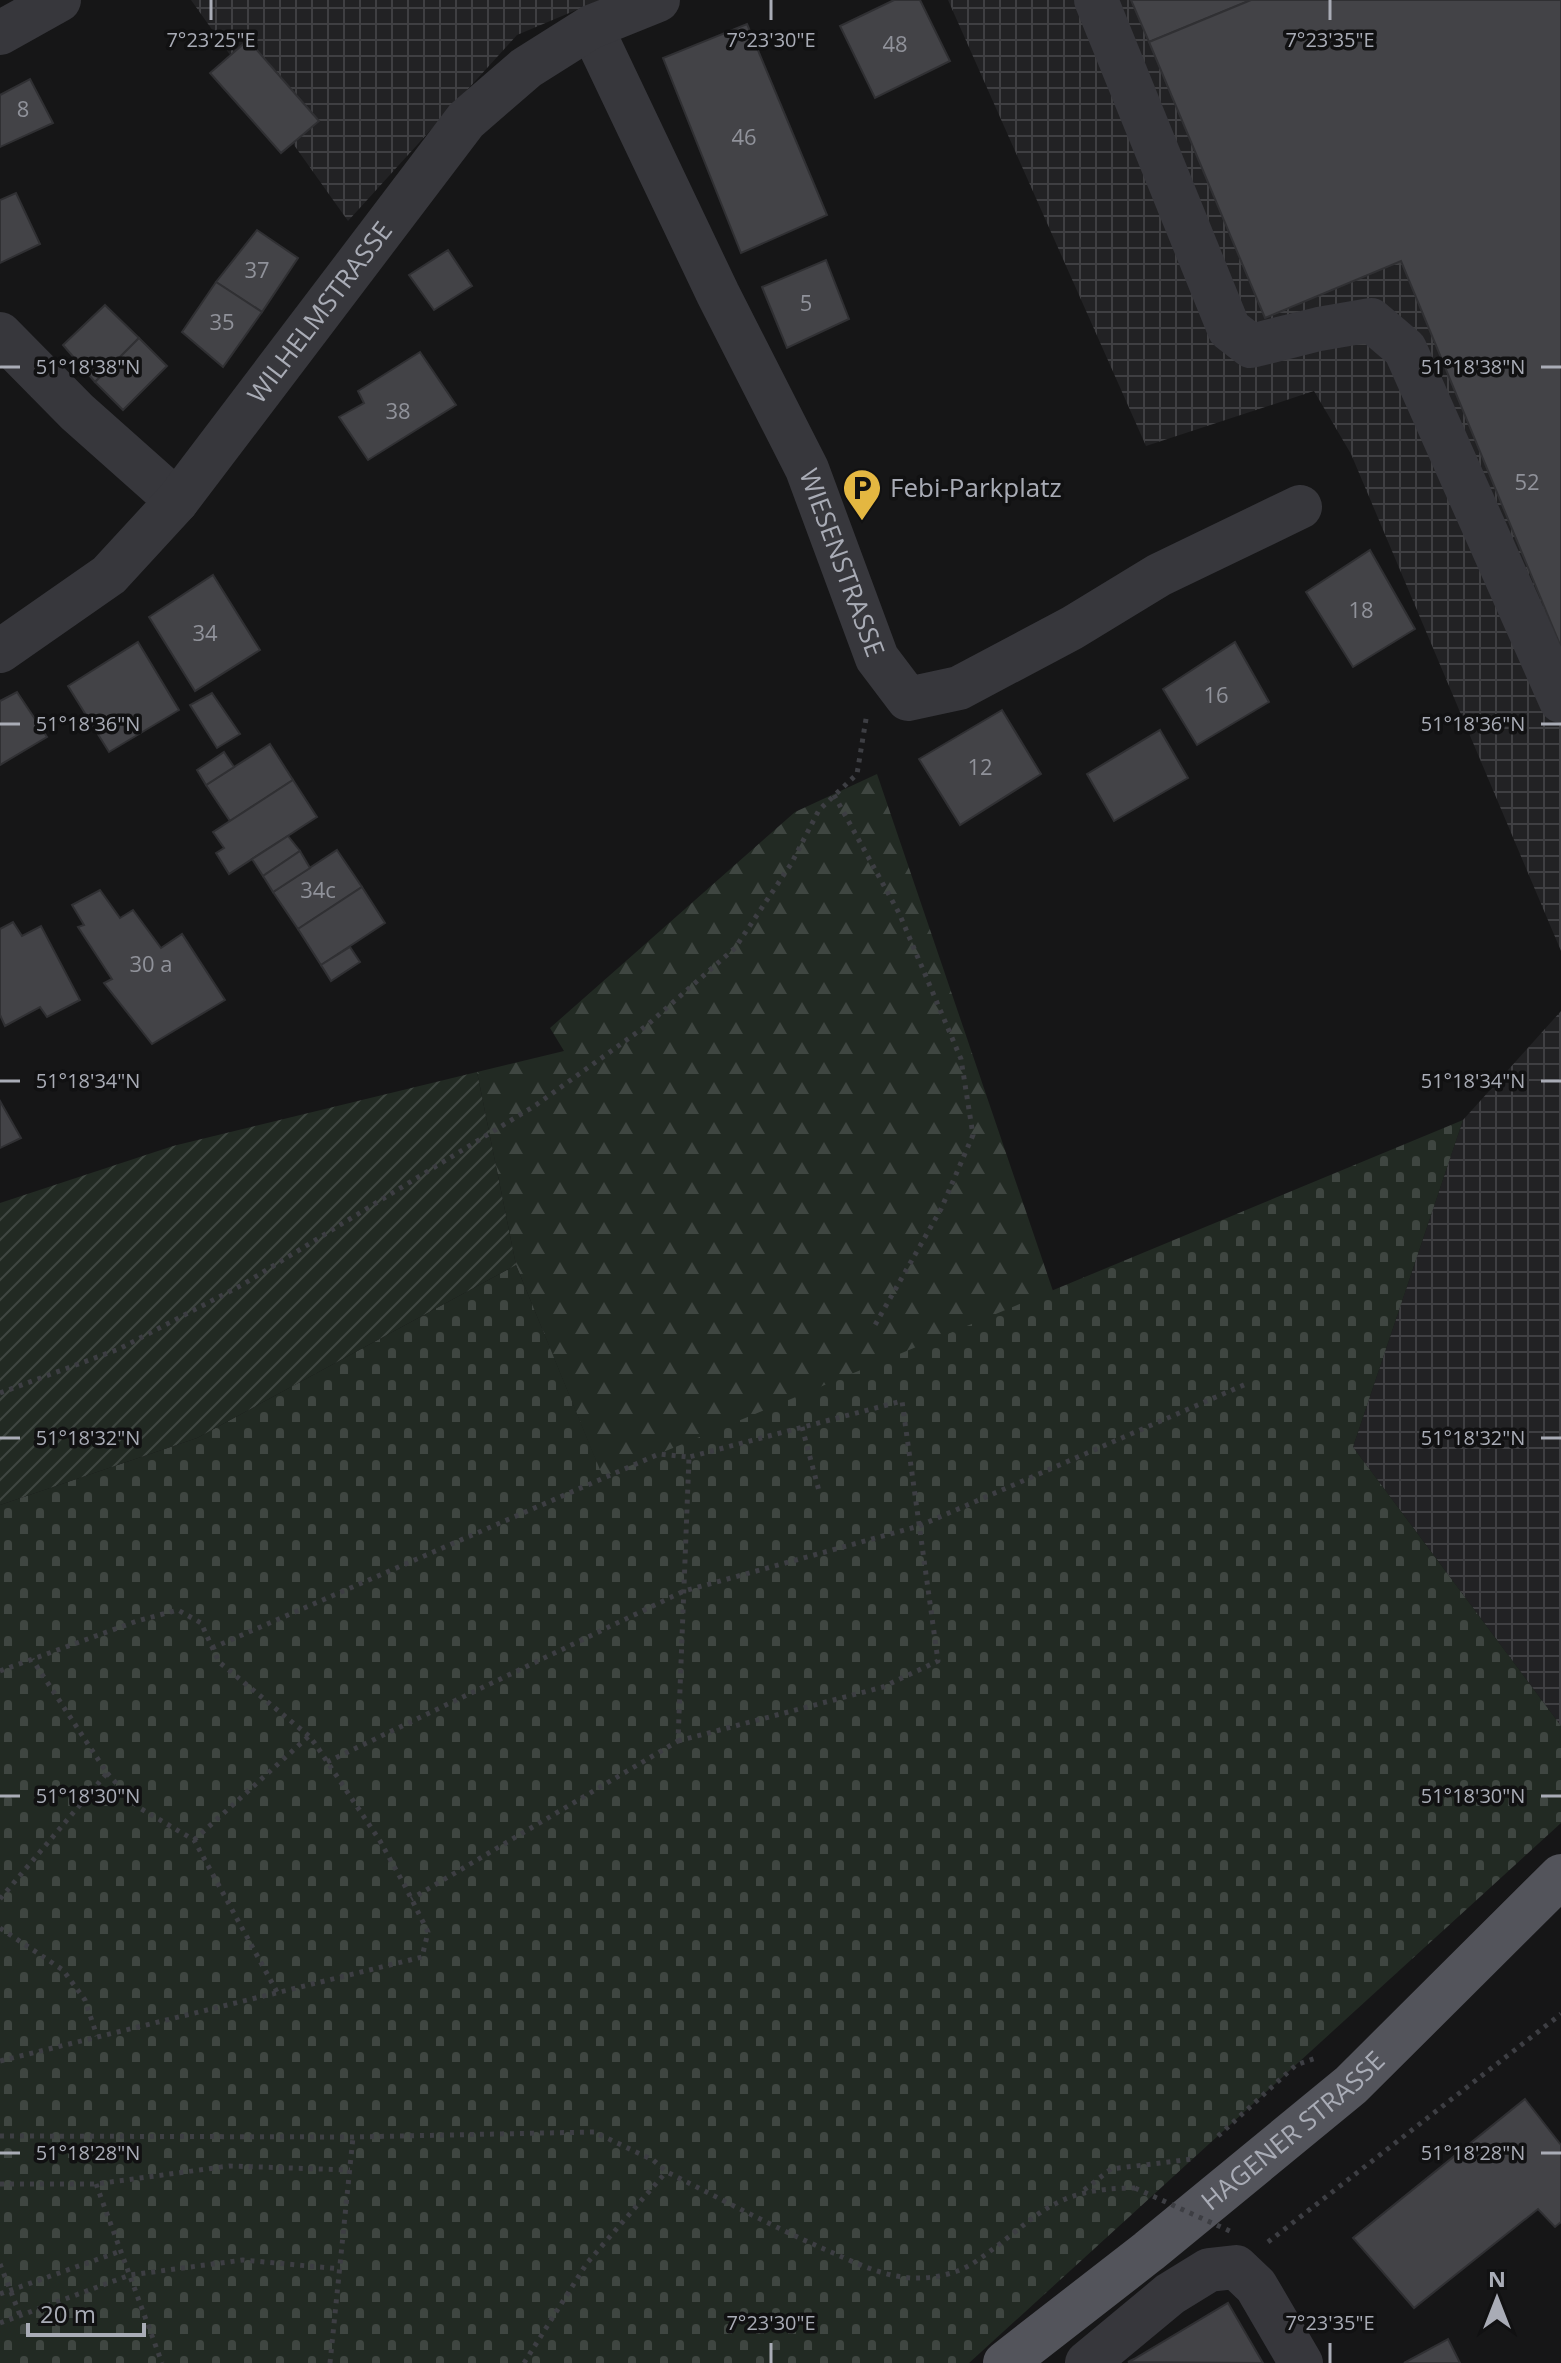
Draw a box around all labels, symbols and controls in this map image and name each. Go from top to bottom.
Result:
text: 7°23'25"E [166,26,256,53]
text: 7°23'30"E [726,26,816,53]
text: 7°23'35"E [1285,26,1375,53]
house number: 48 [882,28,908,58]
house number: 8 [17,93,29,123]
house number: 46 [731,121,757,151]
street label: WILHELMSTRASSE [239,214,400,410]
house number: 37 [244,254,270,284]
house number: 5 [800,287,812,317]
house number: 35 [209,306,235,336]
text: 51°18'38"N [36,353,140,380]
text: 51°18'38"N [1421,353,1525,380]
house number: 38 [385,395,411,425]
street label: WIESENSTRASSE [791,463,894,662]
house number: 52 [1514,466,1540,496]
parking icon: Febi-Parkplatz [841,467,883,522]
place label: Febi-Parkplatz [890,469,1062,505]
house number: 18 [1348,594,1374,624]
house number: 34 [192,617,218,647]
house number: 16 [1203,679,1229,709]
text: 51°18'36"N [36,710,140,737]
text: 51°18'36"N [1421,710,1525,737]
house number: 12 [967,751,993,781]
house number: 34c [300,874,336,904]
house number: 30 a [129,948,173,978]
text: 51°18'34"N [36,1067,140,1094]
text: 51°18'34"N [1421,1067,1525,1094]
text: 51°18'32"N [36,1424,140,1451]
text: 51°18'32"N [1421,1424,1525,1451]
text: 51°18'30"N [36,1782,140,1809]
text: 51°18'30"N [1421,1782,1525,1809]
street label: HAGENER STRASSE [1193,2043,1392,2218]
text: 51°18'28"N [36,2139,140,2166]
text: 51°18'28"N [1421,2139,1525,2166]
north arrow [1457,2259,1537,2339]
text: N [1488,2263,1506,2293]
scale bar [28,2287,144,2337]
text: 20 m [40,2297,96,2330]
text: 7°23'30"E [726,2309,816,2336]
text: 7°23'35"E [1285,2309,1375,2336]

